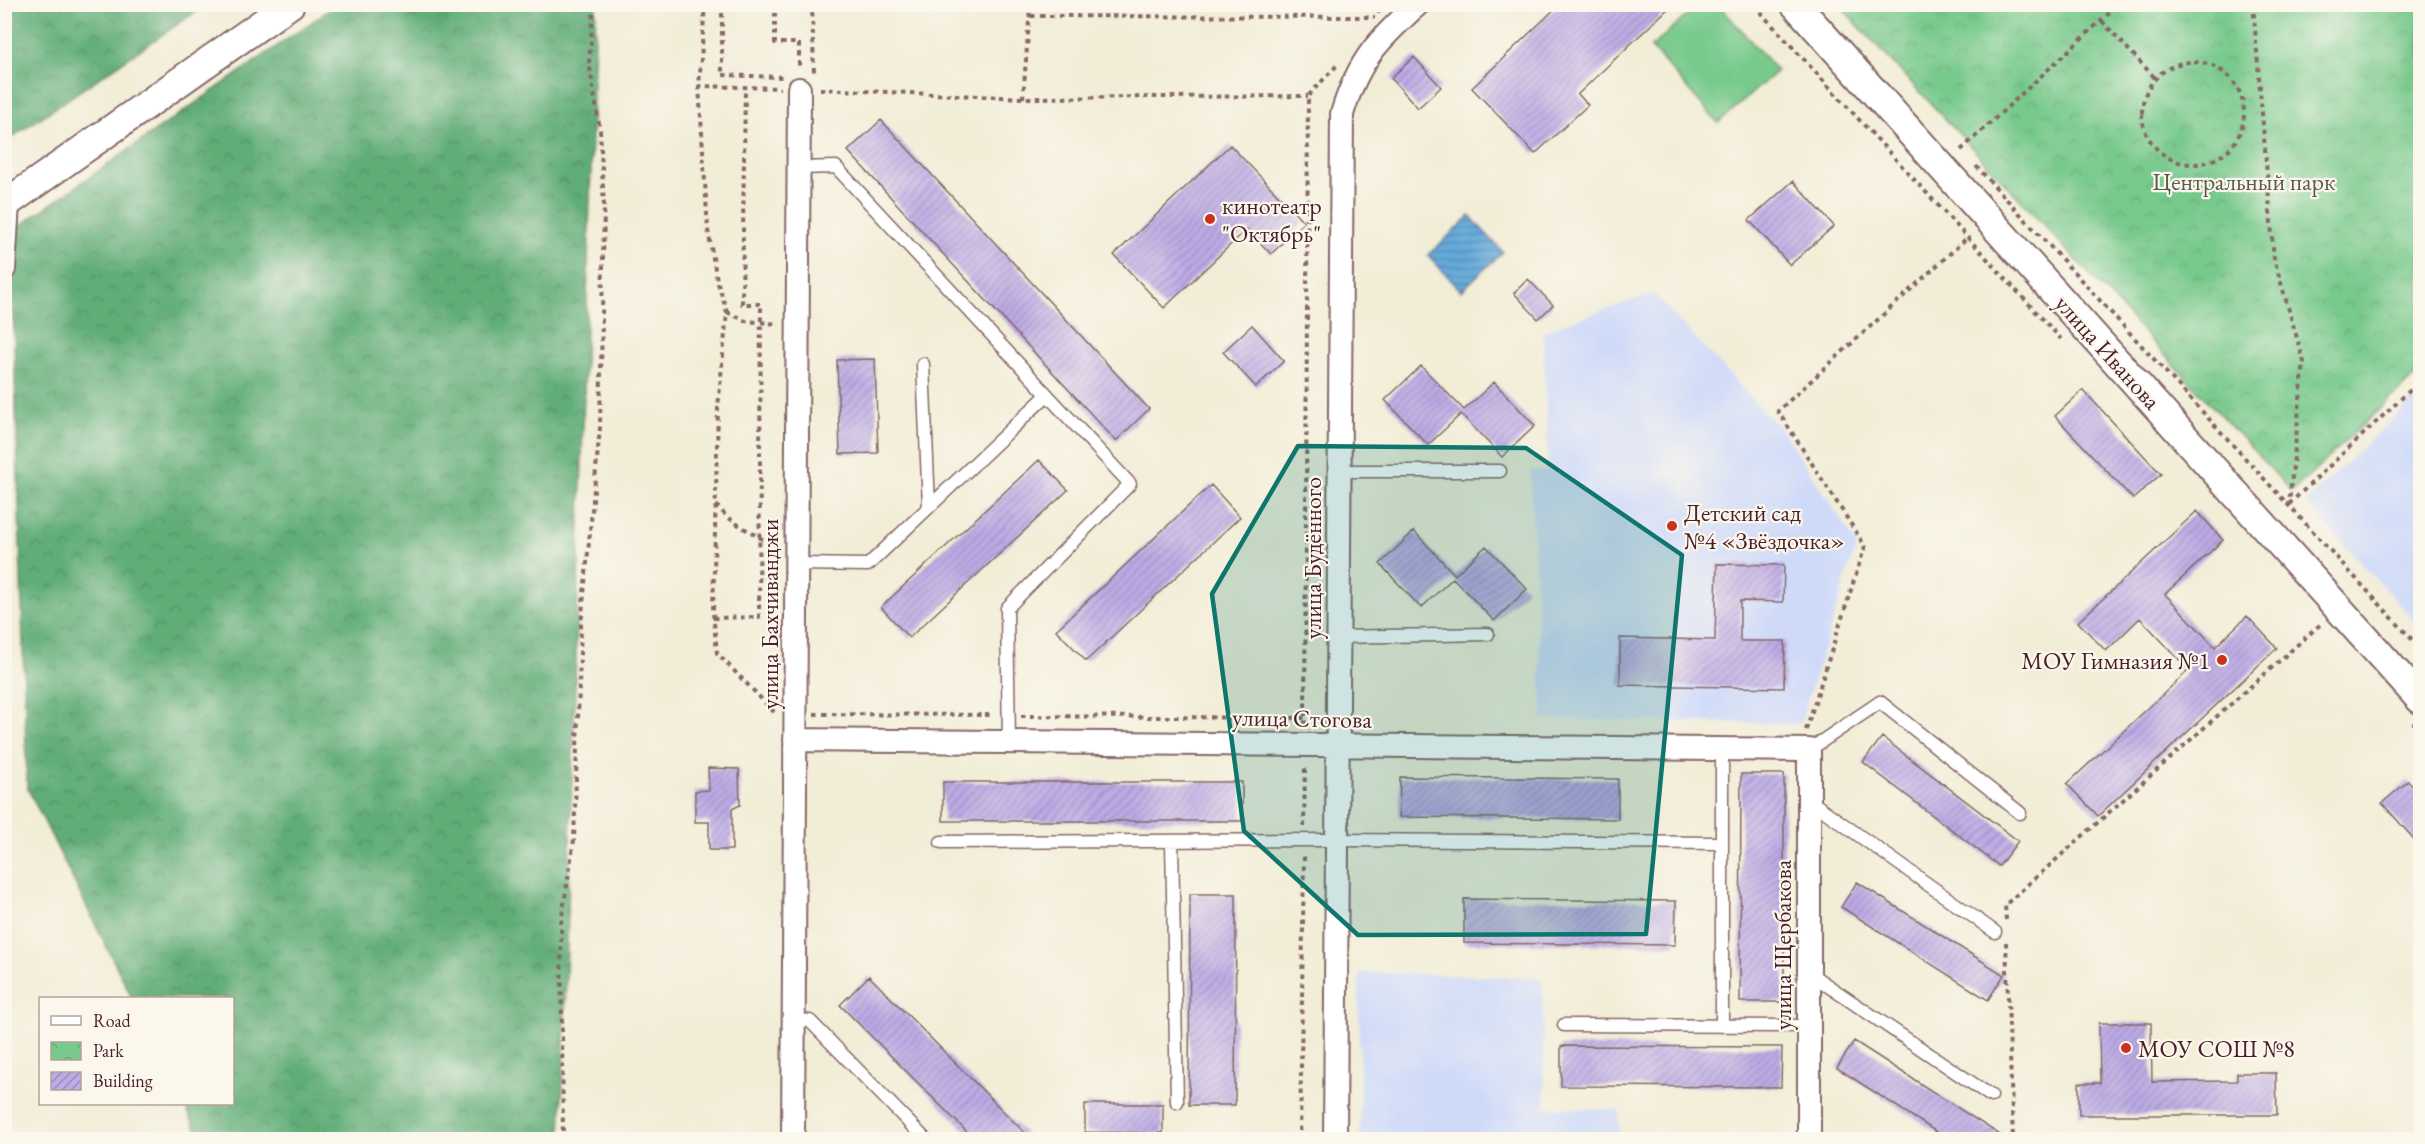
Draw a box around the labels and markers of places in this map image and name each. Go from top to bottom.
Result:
place label: кинотеатр "Октябрь" [1222,190,1322,249]
marker: кинотеатр "Октябрь" [1203,212,1217,226]
place label: Детский сад №4 «Звёздочка» [1684,497,1845,556]
marker: Детский сад №4 «Звёздочка» [1665,519,1679,533]
place label: МОУ Гимназия №1 [2021,645,2210,676]
marker: МОУ Гимназия №1 [2215,653,2229,667]
place label: МОУ СОШ №8 [2138,1033,2295,1064]
marker: МОУ СОШ №8 [2119,1041,2133,1055]

